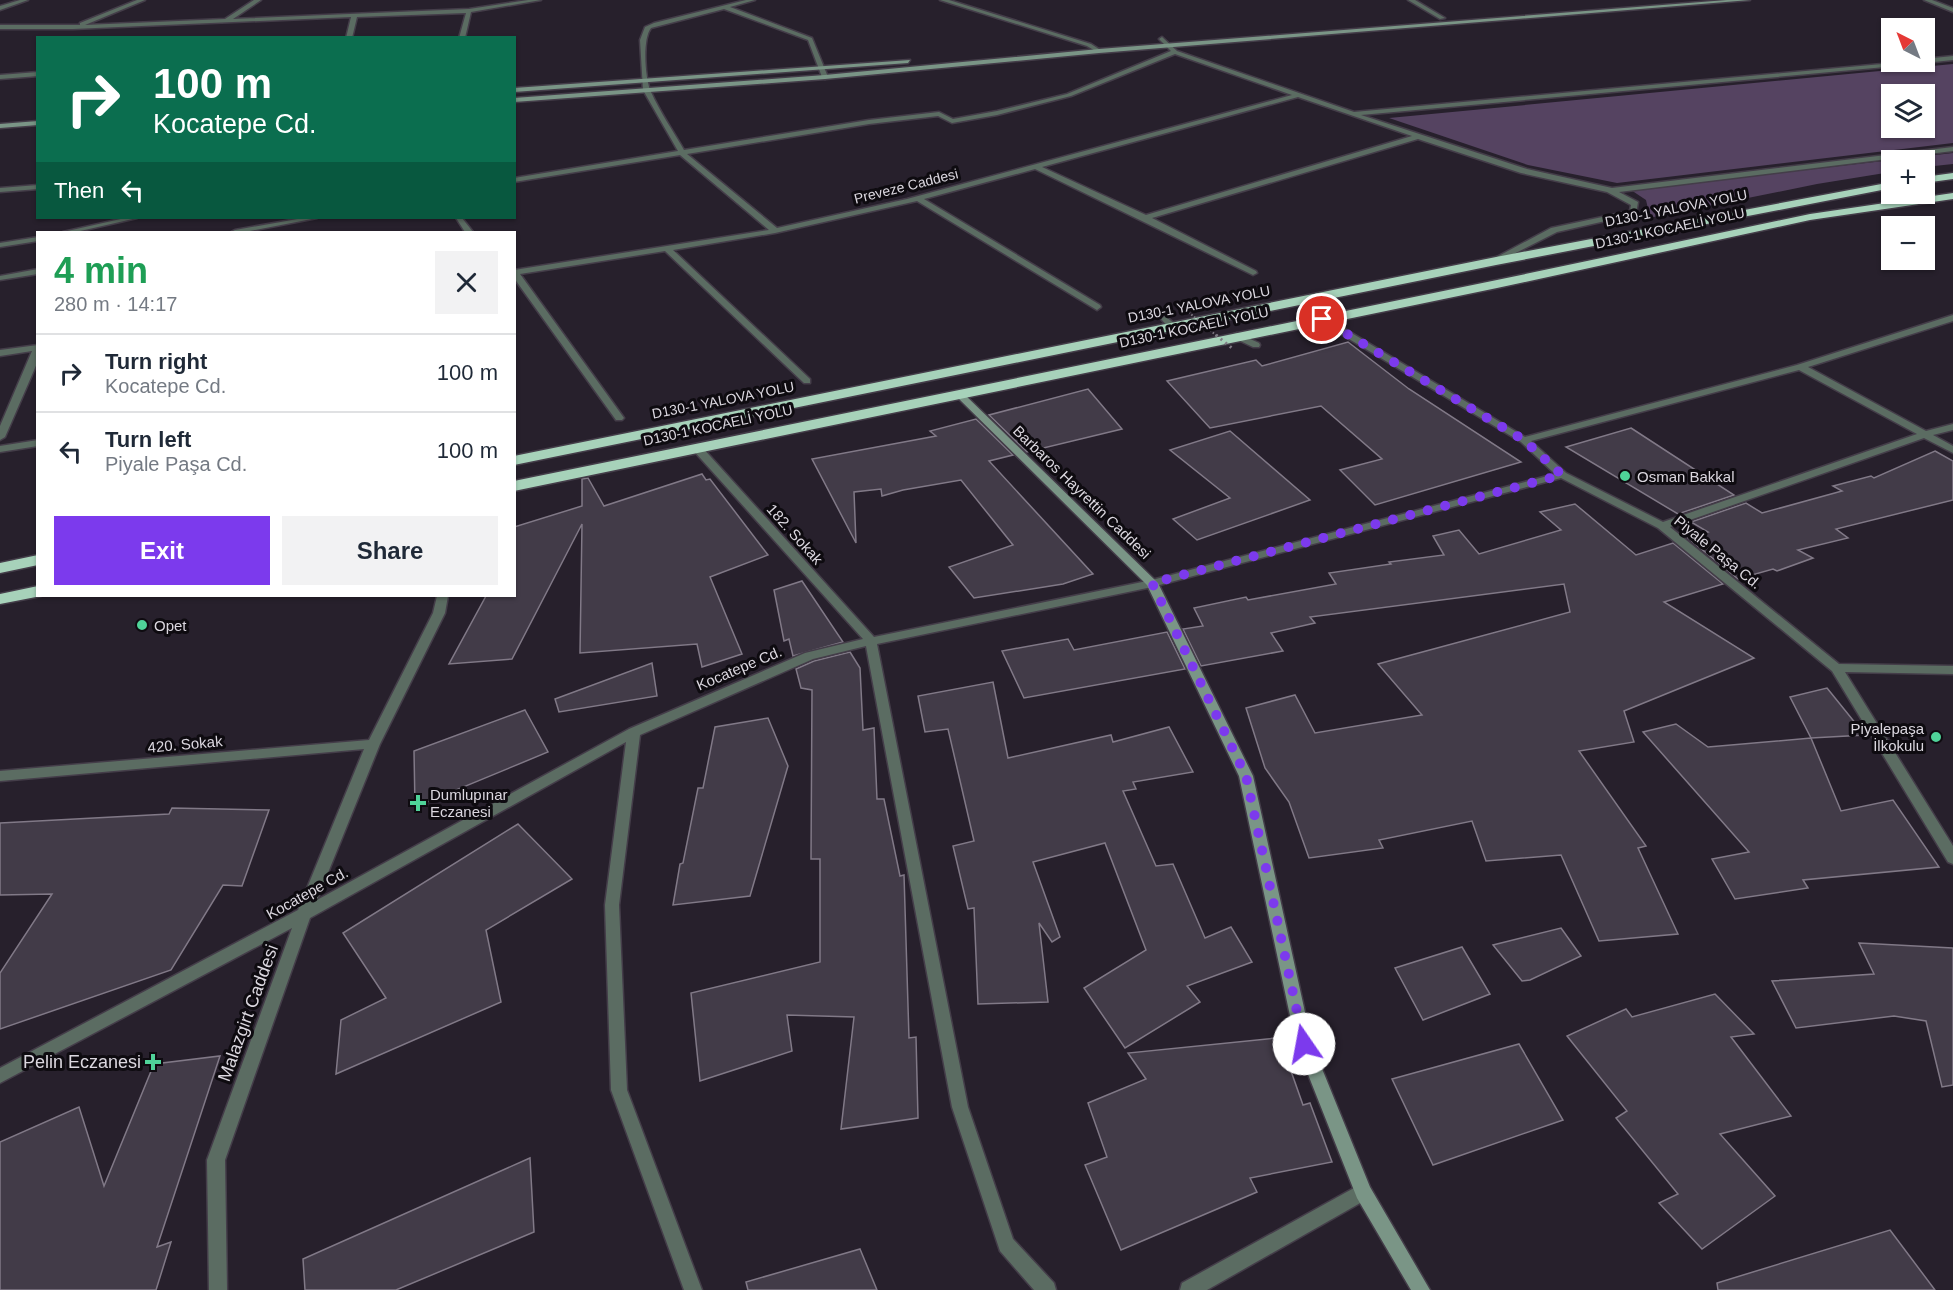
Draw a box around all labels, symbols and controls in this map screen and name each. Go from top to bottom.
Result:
north arrow [1881,18,1935,72]
map controls [1881,18,1935,270]
icon: right [54,60,132,138]
text: 100 m [153,60,272,107]
button: layers [1881,84,1935,138]
text: Kocatepe Cd. [153,109,317,139]
button: + [1881,150,1935,204]
street label: Preveze Caddesi [852,165,960,207]
icon: left [116,174,149,207]
text: Then [54,178,104,203]
street label: D130-1 YALOVA YOLU [1604,186,1748,230]
street label: D130-1 KOCAELİ YOLU [1594,203,1746,252]
button: − [1881,216,1935,270]
text: 4 min [54,250,148,291]
button: close [435,251,498,314]
street label: D130-1 YALOVA YOLU [1127,282,1271,326]
text: 280 m · 14:17 [54,293,177,315]
pin [1296,293,1347,344]
street label: D130-1 KOCAELİ YOLU [1118,302,1270,351]
icon: arrive [1305,302,1338,335]
text: Turn right [105,349,207,374]
icon: right [54,357,87,390]
text: 100 m [437,360,498,385]
text: Kocatepe Cd. [105,375,226,397]
street label: D130-1 YALOVA YOLU [651,378,795,422]
street label: D130-1 KOCAELİ YOLU [642,400,794,449]
street label: Barbaros Hayrettin Caddesi [1010,422,1154,562]
text: Turn left [105,427,191,452]
icon: left [54,435,87,468]
text: 100 m [437,438,498,463]
text: Piyale Paşa Cd. [105,453,247,475]
place label: Osman Bakkal [1637,468,1735,485]
marker: Osman Bakkal [1618,469,1632,483]
street label: 182. Sokak [764,500,827,568]
street label: Piyale Paşa Cd. [1671,512,1765,592]
button: Exit [54,516,270,585]
button: Share [282,516,498,585]
place label: Opet [154,617,187,634]
marker: Opet [135,618,149,632]
street label: Kocatepe Cd. [694,642,784,694]
place label: Piyalepaşa İlkokulu [1851,720,1925,754]
marker: Piyalepaşa İlkokulu [1929,730,1943,744]
street label: 420. Sokak [147,732,224,756]
place label: Dumlupınar Eczanesi [430,786,508,820]
marker: Dumlupınar Eczanesi [411,796,425,810]
street label: Kocatepe Cd. [263,864,351,922]
street label: Malazgirt Caddesi [214,942,282,1084]
position arrow [1272,1012,1336,1076]
place label: Pelin Eczanesi [23,1052,141,1072]
marker: Pelin Eczanesi [146,1055,160,1069]

